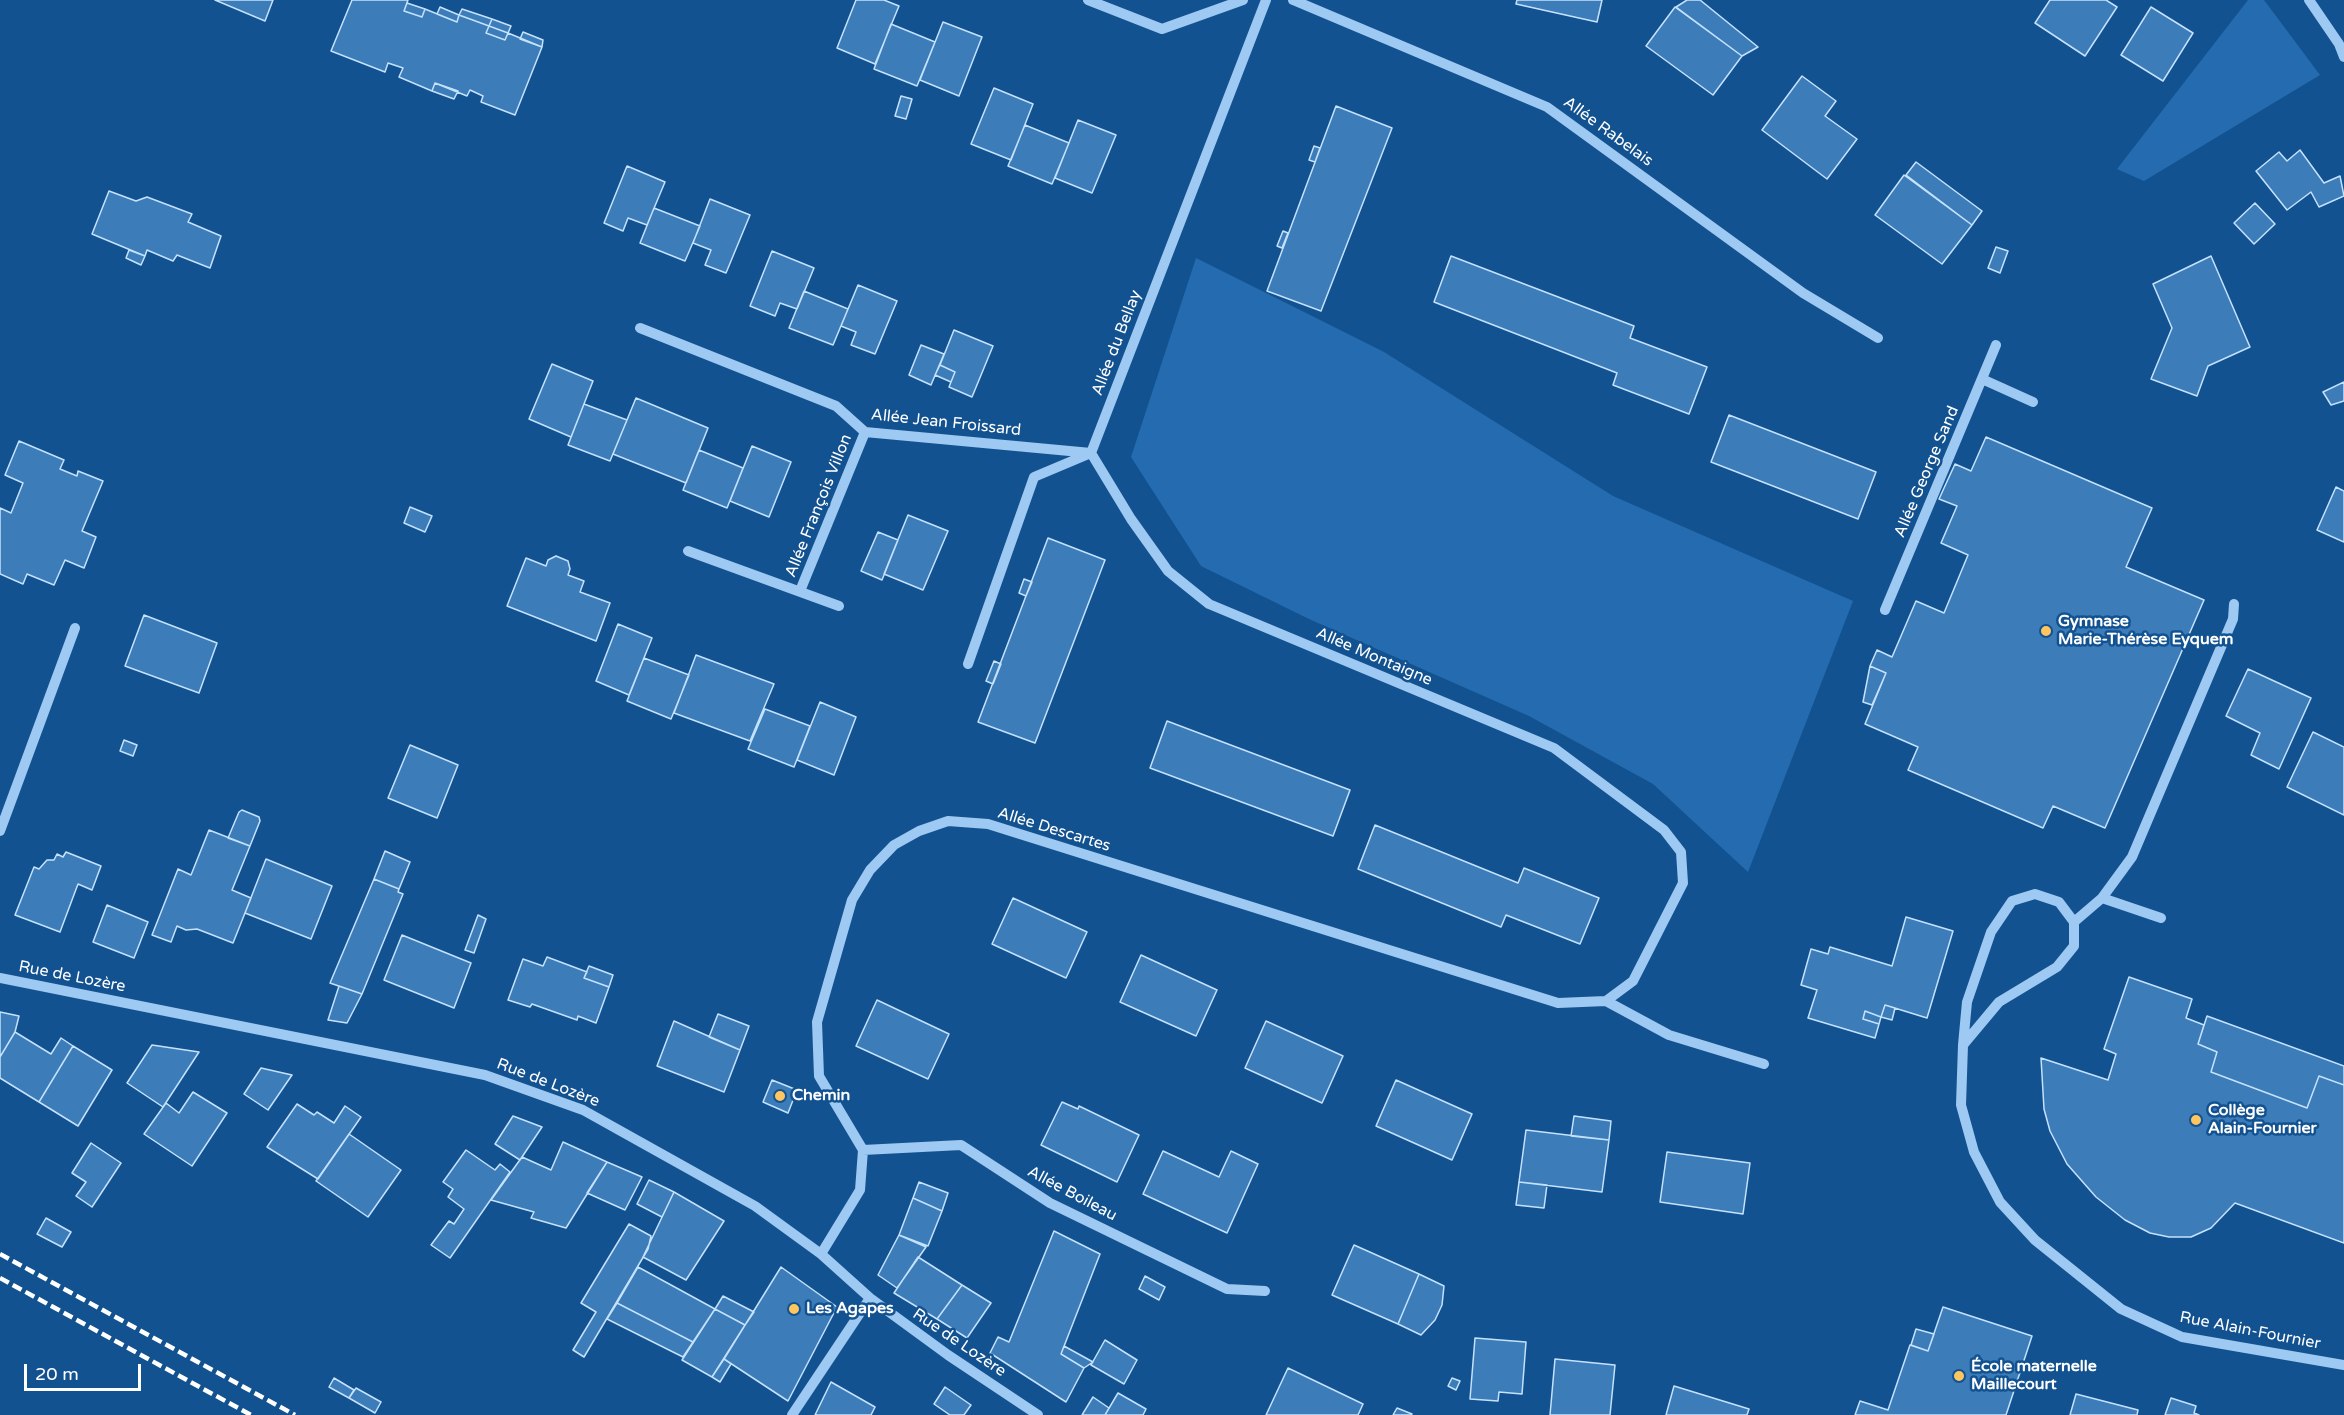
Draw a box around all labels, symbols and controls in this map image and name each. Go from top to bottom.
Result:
street label: Allée Rabelais [1559,93,1657,171]
street label: Allée du Bellay [1088,287,1146,399]
street label: Allée George Sand [1891,403,1963,541]
street label: Allée Jean Froissard [870,406,1022,440]
street label: Allée François Villon [782,432,856,580]
place label: Gymnase Marie-Thérèse Eyquem [2058,612,2233,650]
street label: Allée Montaigne [1313,624,1435,690]
marker: Gymnase Marie-Thérèse Eyquem [2039,624,2053,638]
street label: Allée Descartes [995,804,1113,856]
street label: Rue de Lozère [17,957,127,997]
street label: Rue de Lozère [494,1055,602,1111]
place label: Chemin [792,1086,850,1106]
marker: Chemin [773,1089,787,1103]
place label: Collège Alain-Fournier [2208,1101,2317,1139]
marker: Collège Alain-Fournier [2189,1113,2203,1127]
street label: Allée Boileau [1024,1162,1120,1226]
place label: Les Agapes [806,1299,894,1319]
marker: Les Agapes [787,1302,801,1316]
street label: Rue de Lozère [909,1305,1009,1381]
street label: Rue Alain-Fournier [2178,1308,2322,1354]
scale bar [27,1352,144,1390]
place label: École maternelle Maillecourt [1971,1357,2097,1395]
text: 20 m [35,1363,79,1385]
marker: École maternelle Maillecourt [1952,1369,1966,1383]

